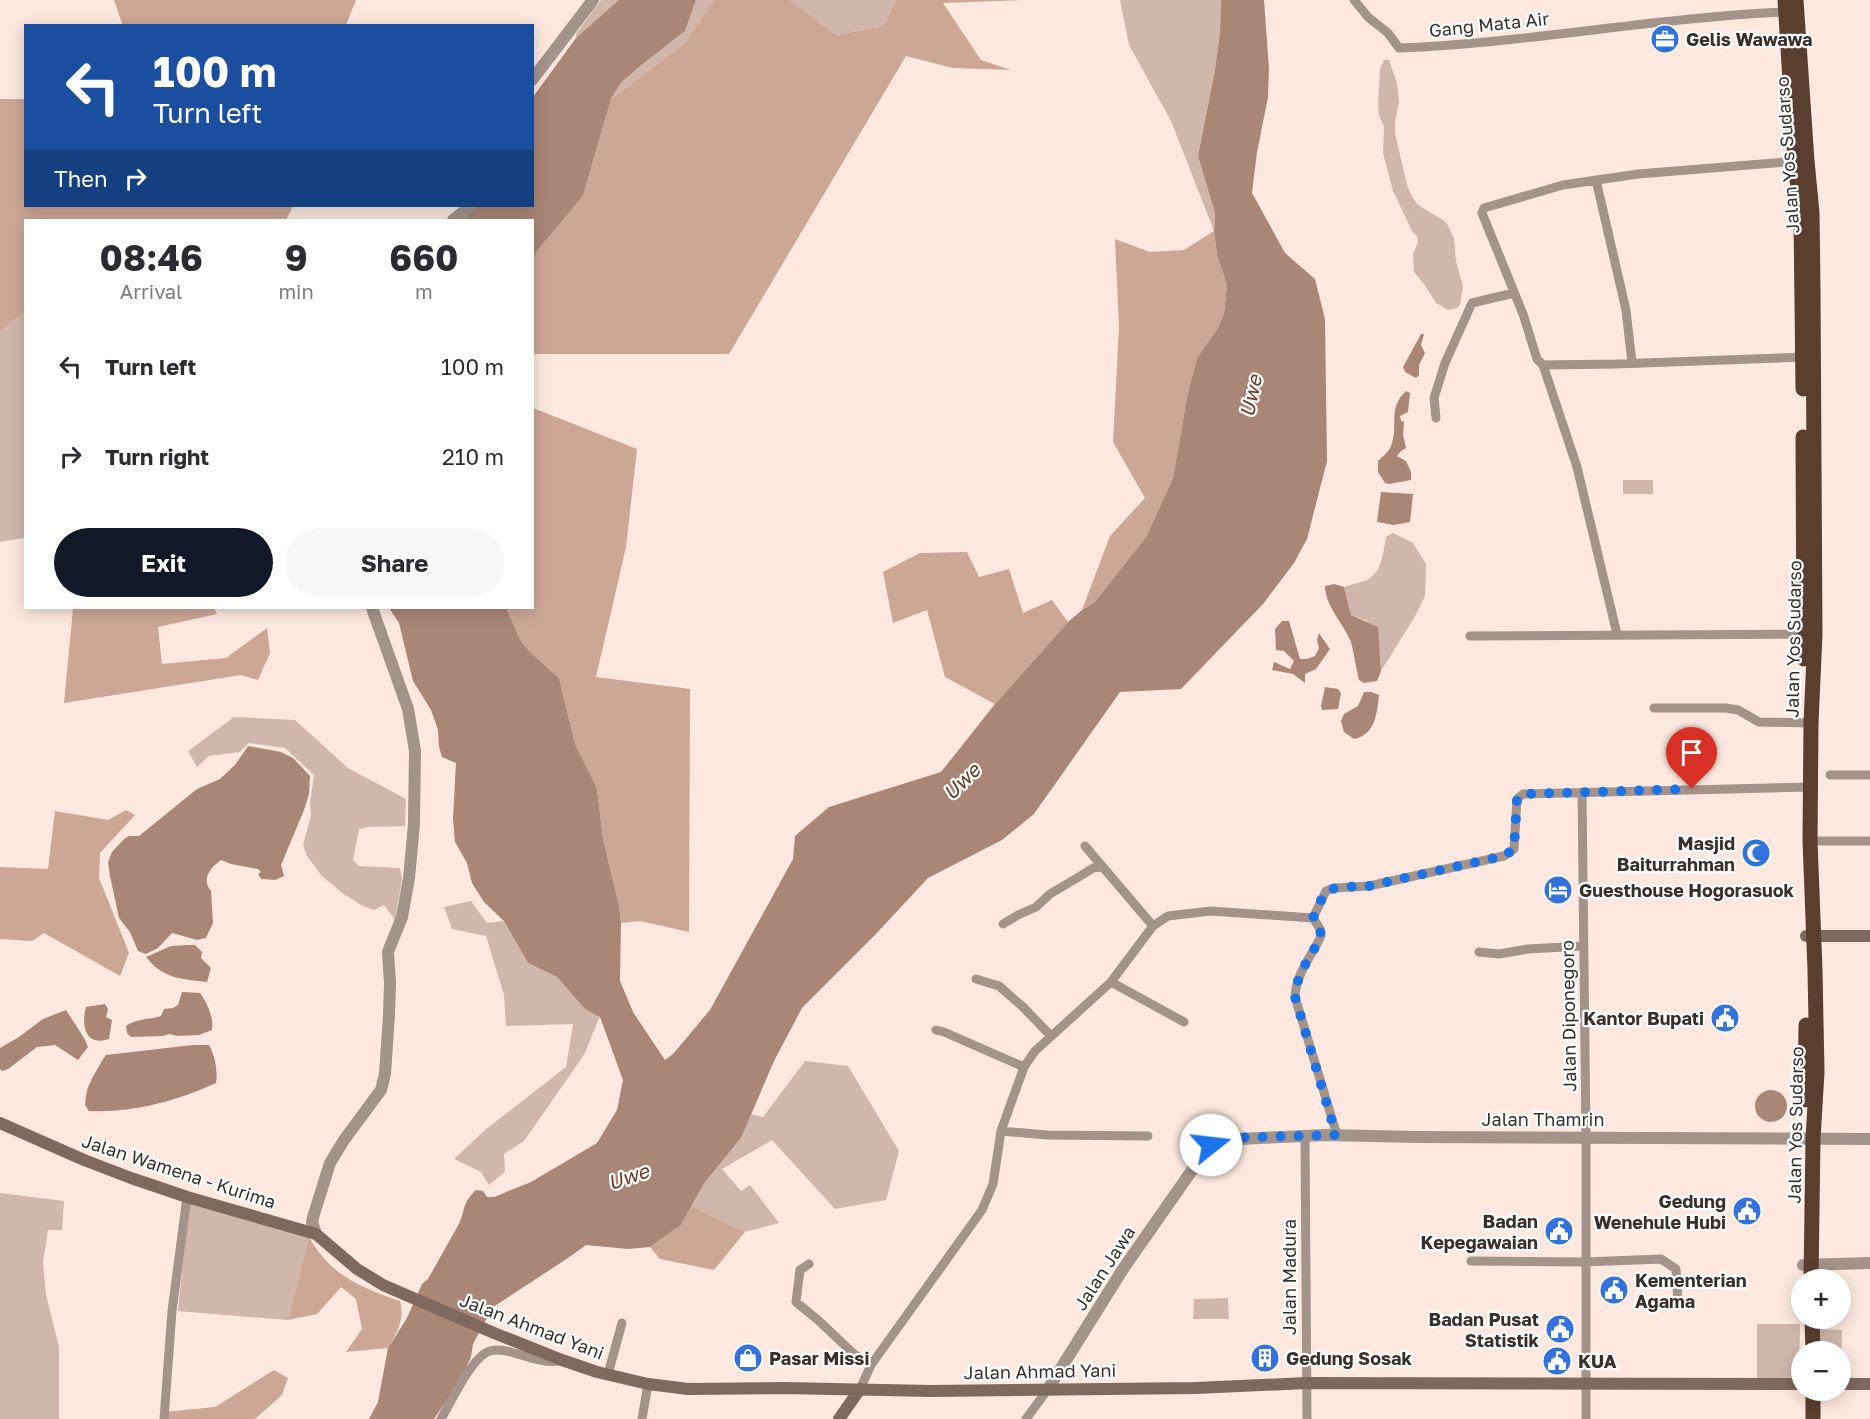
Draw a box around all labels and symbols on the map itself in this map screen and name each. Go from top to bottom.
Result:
street label: Gang Mata Air [1428,7,1550,41]
office icon: Gelis Wawawa [1649,23,1681,55]
place label: Gelis Wawawa [1686,28,1812,50]
street label: Jalan Yos Sudarso [1771,76,1803,234]
water label: Uwe [1234,371,1266,419]
street label: Jalan Yos Sudarso [1781,560,1805,718]
pin [1666,727,1717,789]
water label: Uwe [938,757,985,804]
place label: Masjid Baiturrahman [1617,832,1735,875]
mosque icon: Masjid Baiturrahman [1740,837,1772,869]
hotel icon: Guesthouse Hogorasuok [1542,874,1574,906]
place label: Guesthouse Hogorasuok [1579,879,1794,901]
street label: Jalan Diponegoro [1556,940,1580,1092]
public building icon: Kantor Bupati [1709,1002,1741,1034]
place label: Kantor Bupati [1583,1007,1704,1029]
street label: Jalan Yos Sudarso [1783,1046,1807,1204]
street label: Jalan Thamrin [1482,1108,1604,1130]
position arrow [1179,1113,1243,1177]
street label: Jalan Wamena - Kurima [79,1129,279,1213]
water label: Uwe [604,1157,653,1194]
place label: Gedung Wenehule Hubi [1594,1190,1726,1233]
public building icon: Gedung Wenehule Hubi [1731,1195,1763,1227]
place label: Badan Kepegawaian [1420,1210,1538,1253]
public building icon: Badan Kepegawaian [1543,1215,1575,1247]
street label: Jalan Madura [1278,1219,1300,1335]
street label: Jalan Jawa [1069,1222,1139,1314]
place label: Kementerian Agama [1635,1269,1747,1312]
public building icon: Kementerian Agama [1598,1274,1630,1306]
street label: Jalan Ahmad Yani [457,1288,607,1364]
place label: Badan Pusat Statistik [1428,1308,1540,1351]
public building icon: Badan Pusat Statistik [1544,1313,1576,1345]
shop icon: Pasar Missi [732,1342,764,1374]
building icon: Gedung Sosak [1249,1342,1281,1374]
public building icon: KUA [1541,1345,1573,1377]
place label: Pasar Missi [769,1347,869,1369]
place label: Gedung Sosak [1286,1347,1412,1369]
place label: KUA [1578,1350,1617,1372]
street label: Jalan Ahmad Yani [964,1359,1116,1383]

